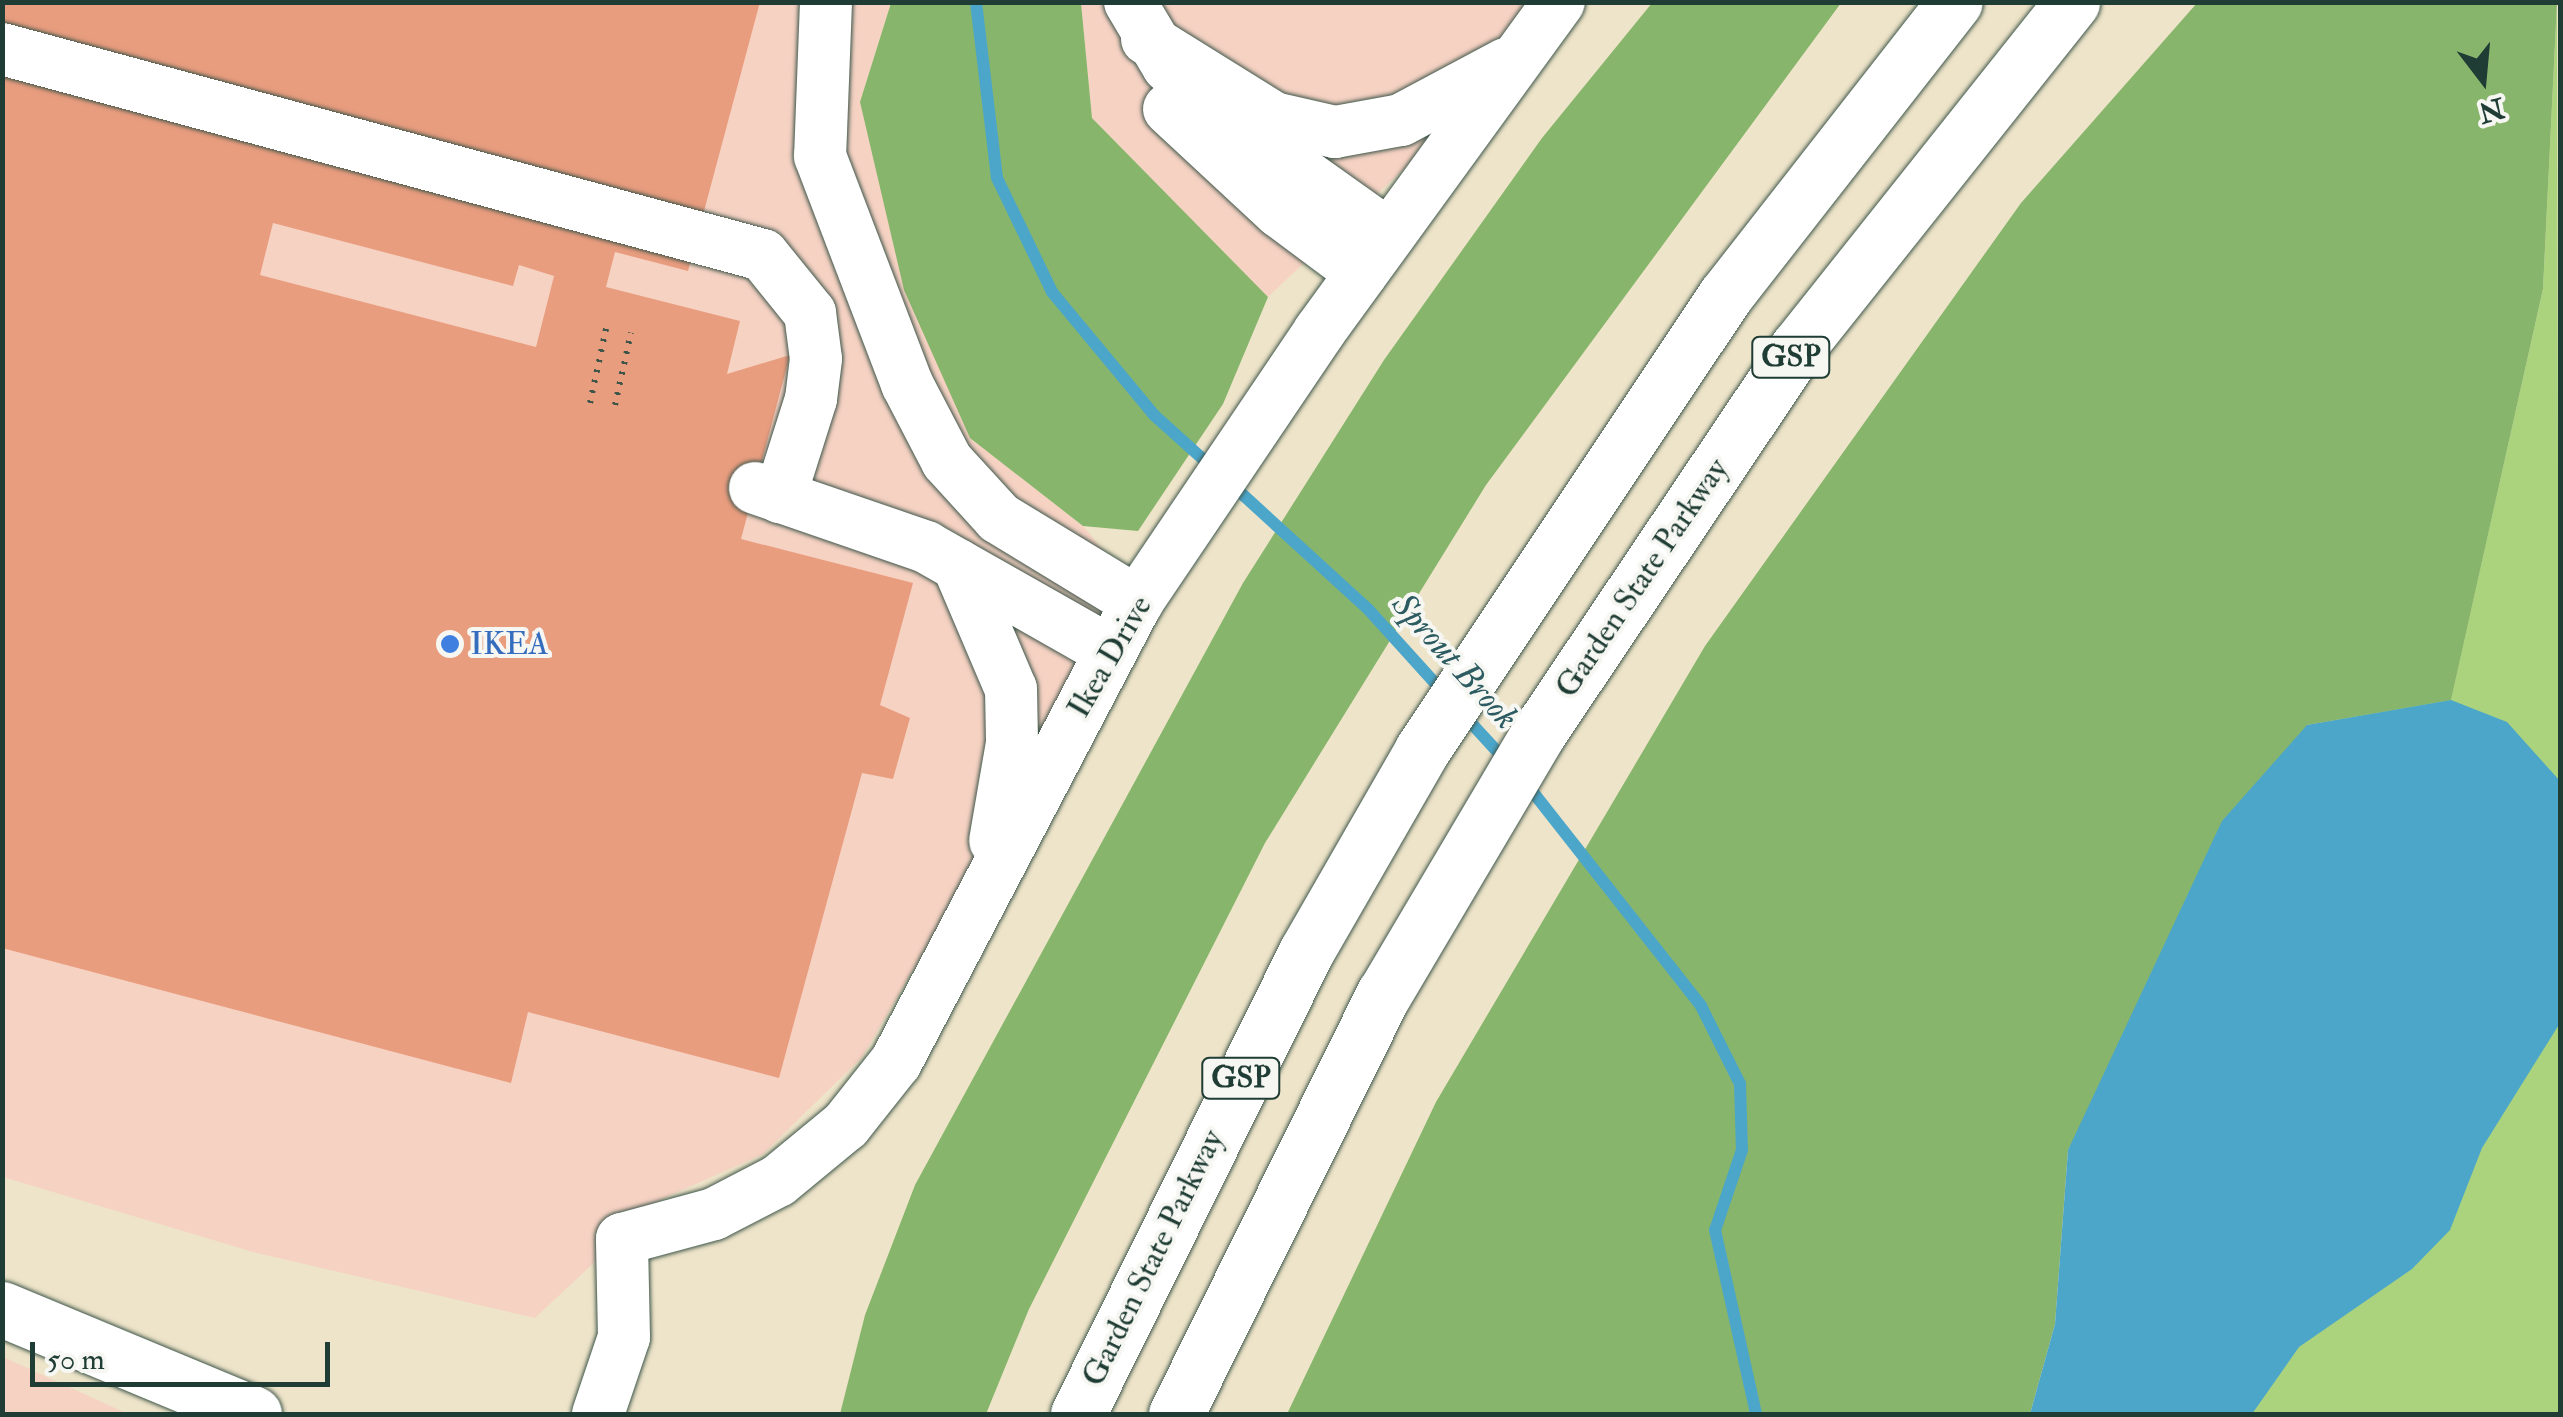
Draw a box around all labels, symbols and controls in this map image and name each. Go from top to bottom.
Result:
north arrow [2433,30,2533,130]
text: N [2475,89,2508,130]
road number: GSP [1751,332,1831,382]
street label: Garden State Parkway [1548,451,1736,705]
water label: Sprout Brook [1383,584,1527,738]
street label: Ikea Drive [1060,589,1160,725]
place label: IKEA [470,625,549,663]
marker: IKEA [439,633,461,655]
road number: GSP [1201,1053,1281,1103]
street label: Garden State Parkway [1074,1124,1232,1392]
scale bar [35,1322,335,1384]
text: 50 m [47,1341,105,1378]

